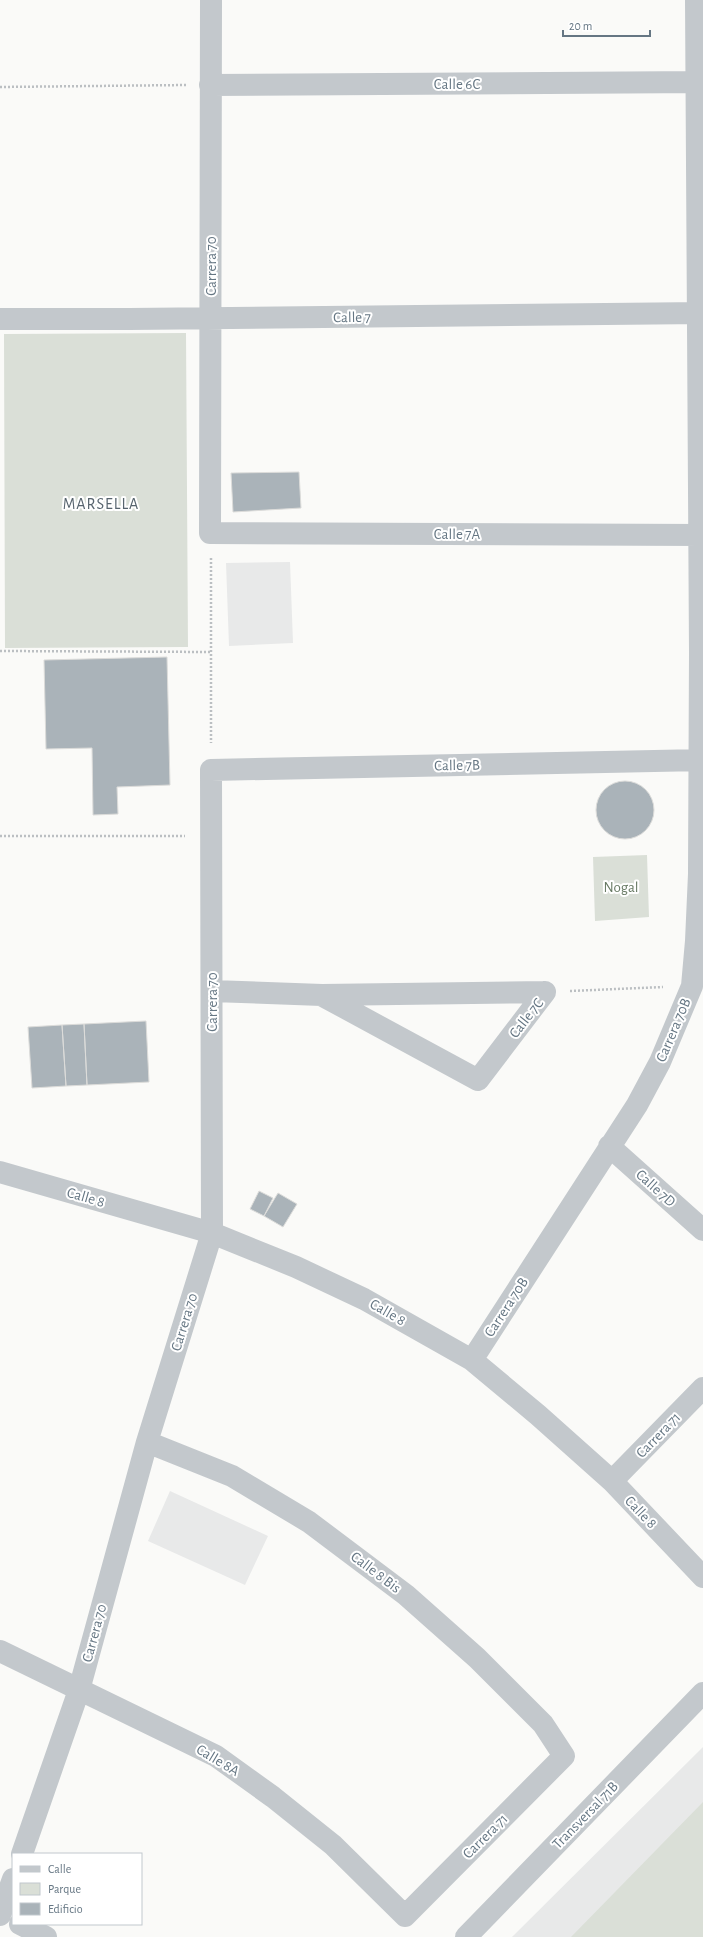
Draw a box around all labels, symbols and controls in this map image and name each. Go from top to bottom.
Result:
scale bar [563,12,650,38]
text: 20 m [569,20,592,32]
street label: Calle 6C [434,77,480,92]
street label: Carrera 70 [204,236,219,296]
street label: Calle 7 [333,310,371,325]
district label: MARSELLA [63,496,139,512]
street label: Calle 7A [434,527,481,542]
street label: Calle 7B [434,758,480,773]
park label: Nogal [603,880,639,895]
street label: Carrera 70 [205,972,220,1032]
street label: Calle 7C [506,996,546,1041]
street label: Carrera 70B [653,996,694,1064]
street label: Calle 7D [633,1167,679,1210]
street label: Calle 8 [65,1185,107,1210]
street label: Carrera 70B [482,1275,531,1340]
street label: Carrera 70 [169,1291,200,1353]
street label: Calle 8 [367,1296,408,1329]
street label: Carrera 71 [633,1410,683,1461]
street label: Calle 8 [622,1493,659,1531]
street label: Calle 8 Bis [348,1549,404,1596]
street label: Carrera 70 [80,1602,109,1664]
street label: Calle 8A [194,1742,242,1779]
street label: Transversal 71B [550,1779,621,1852]
street label: Carrera 71 [460,1811,511,1862]
legend [12,1853,142,1925]
text: Calle [48,1863,71,1875]
text: Parque [48,1883,81,1895]
text: Edificio [48,1903,83,1915]

